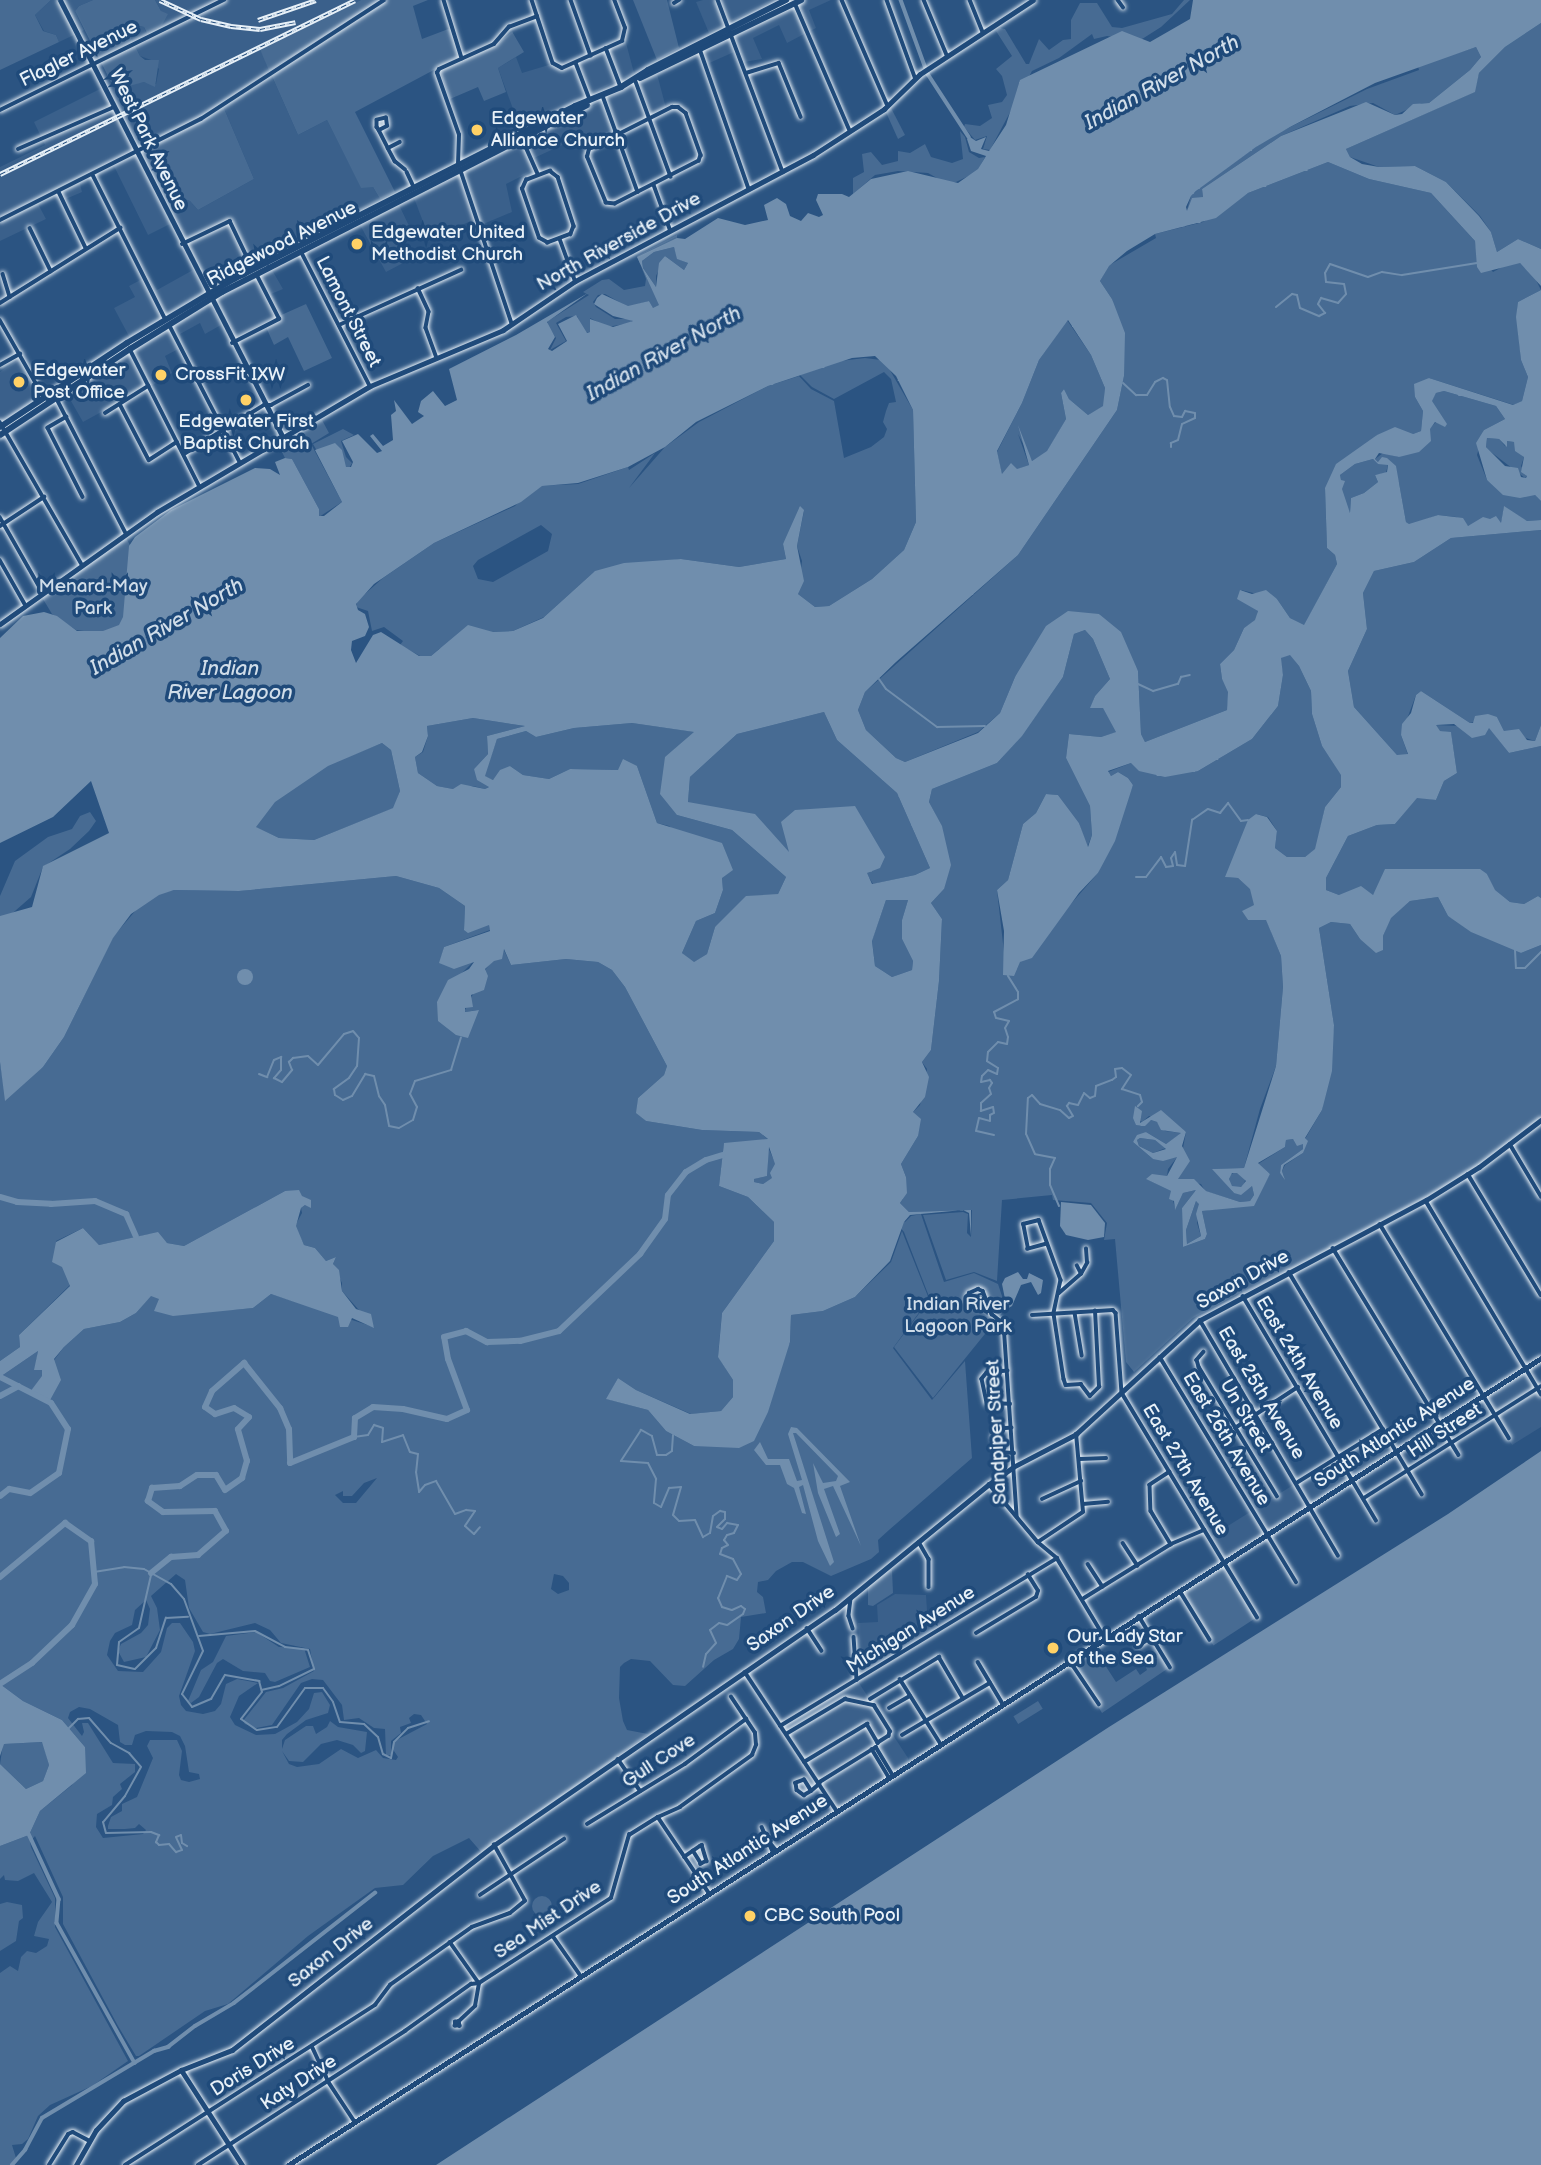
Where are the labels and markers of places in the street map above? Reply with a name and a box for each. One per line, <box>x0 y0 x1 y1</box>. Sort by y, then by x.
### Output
place label: Edgewater Alliance Church <box>491 108 625 152</box>
marker: Edgewater Alliance Church <box>469 122 485 138</box>
place label: Edgewater United Methodist Church <box>371 222 525 266</box>
marker: Edgewater United Methodist Church <box>349 236 365 252</box>
place label: Edgewater Post Office <box>33 360 125 404</box>
place label: CrossFit IXW <box>175 364 285 386</box>
marker: CrossFit IXW <box>153 367 169 383</box>
marker: Edgewater Post Office <box>11 374 27 390</box>
marker: Edgewater First Baptist Church <box>238 392 254 408</box>
place label: Edgewater First Baptist Church <box>178 411 314 455</box>
place label: Our Lady Star of the Sea <box>1067 1626 1184 1670</box>
marker: Our Lady Star of the Sea <box>1045 1640 1061 1656</box>
place label: CBC South Pool <box>764 1905 900 1927</box>
marker: CBC South Pool <box>742 1908 758 1924</box>

